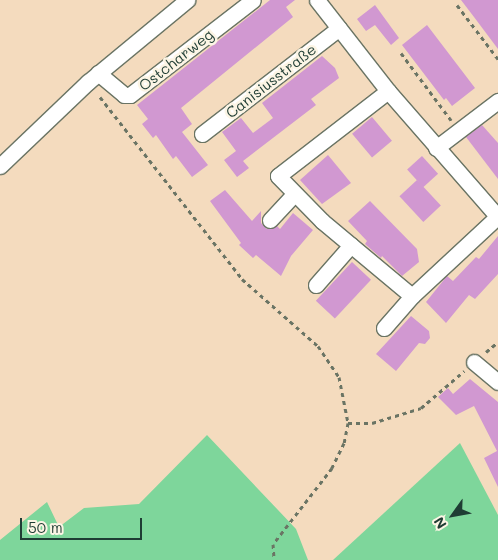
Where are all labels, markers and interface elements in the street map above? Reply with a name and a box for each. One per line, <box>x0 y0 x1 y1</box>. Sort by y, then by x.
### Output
street label: Ostcharweg <box>135 25 217 95</box>
street label: Canisiusstraße <box>222 40 320 122</box>
north arrow <box>428 490 478 540</box>
scale bar <box>22 508 145 540</box>
text: N <box>429 514 451 533</box>
text: 50 m <box>28 517 63 537</box>

